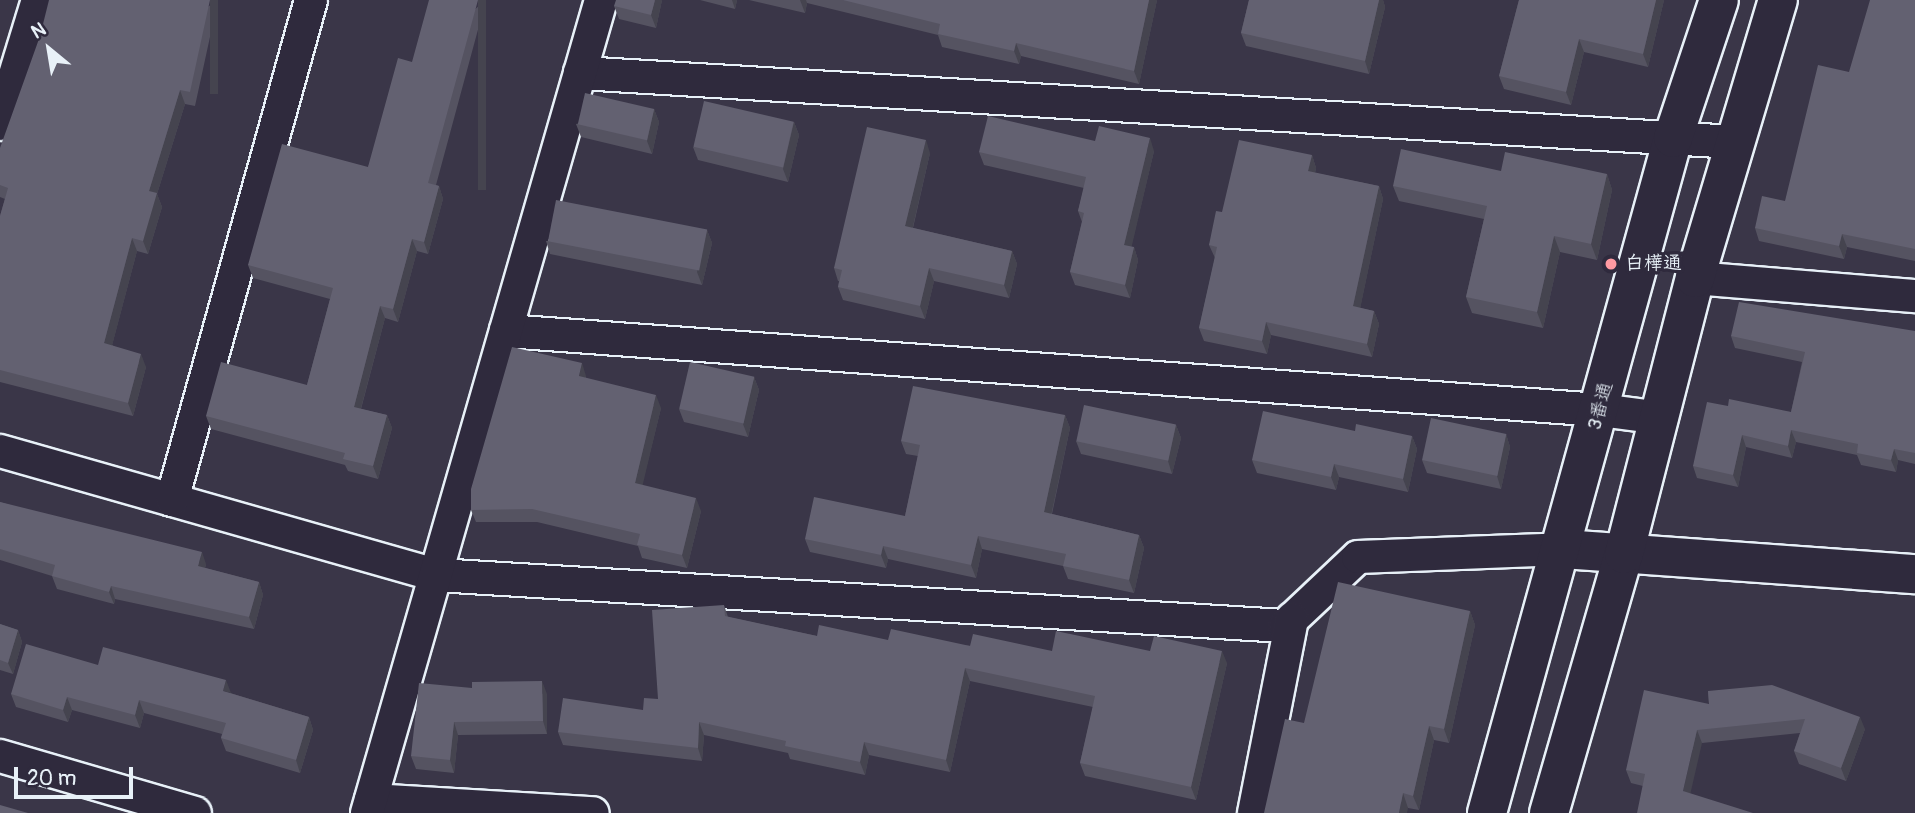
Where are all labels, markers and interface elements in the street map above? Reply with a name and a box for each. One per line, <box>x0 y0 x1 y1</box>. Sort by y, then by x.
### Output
north arrow <box>14 14 84 84</box>
text: N <box>27 17 50 44</box>
place label: 白樺通 <box>1625 253 1682 275</box>
marker: 白樺通 <box>1603 256 1619 272</box>
street label: 3番通 <box>1584 380 1618 432</box>
scale bar <box>18 754 136 798</box>
text: 20 m <box>27 765 76 792</box>

